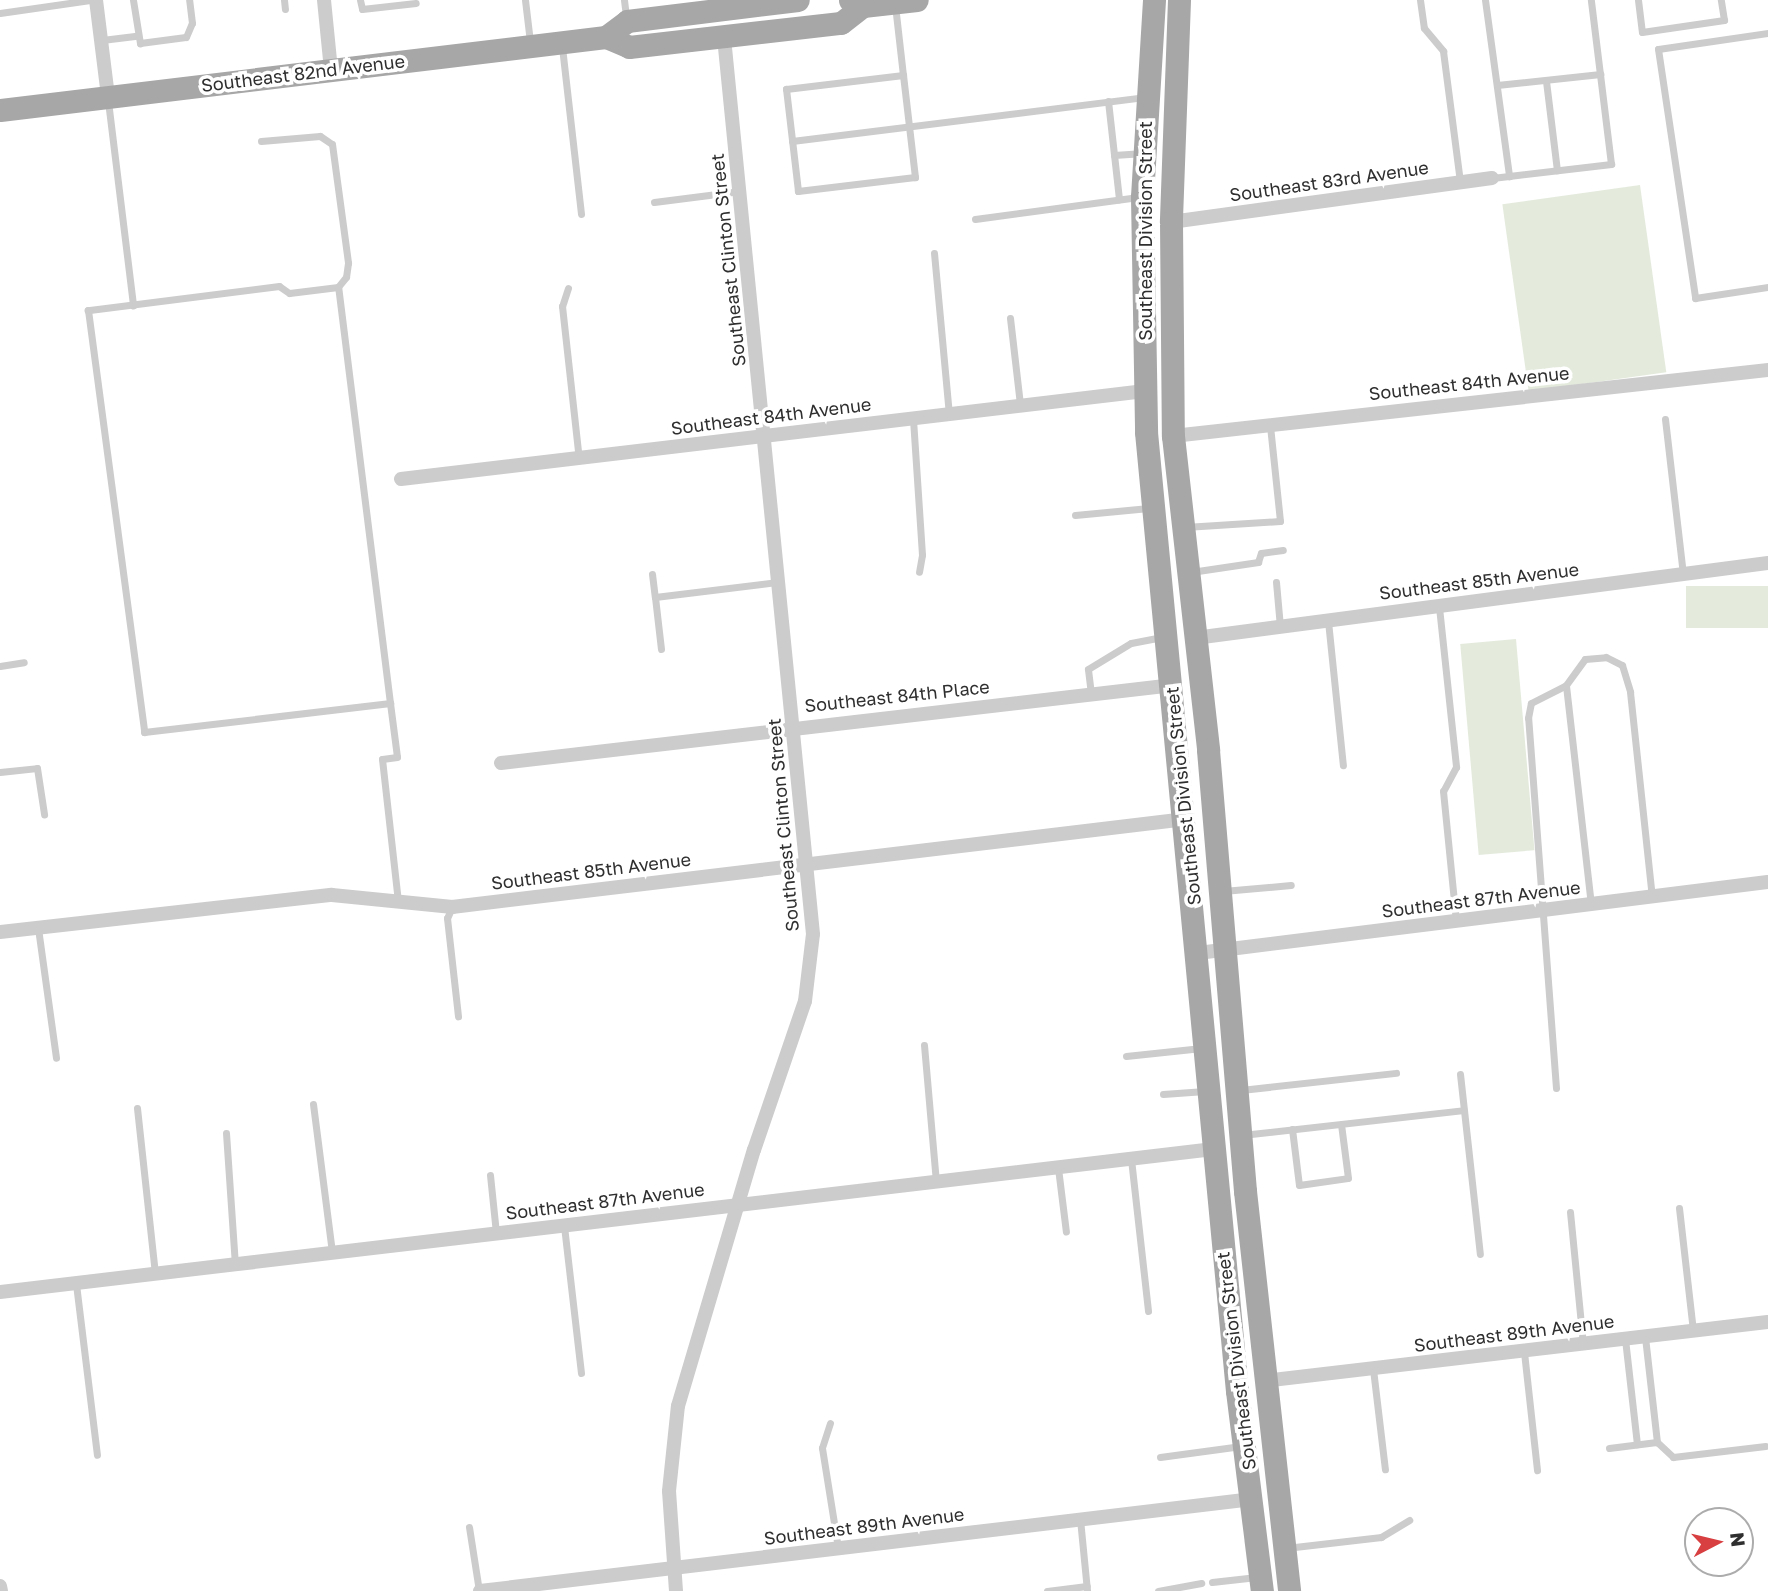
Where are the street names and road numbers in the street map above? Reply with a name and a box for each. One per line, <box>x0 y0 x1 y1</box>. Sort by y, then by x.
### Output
street label: Southeast 82nd Avenue <box>200 50 406 96</box>
street label: Southeast Division Street <box>1134 121 1156 341</box>
street label: Southeast Clinton Street <box>706 153 750 367</box>
street label: Southeast 83rd Avenue <box>1228 156 1430 206</box>
street label: Southeast 84th Avenue <box>1368 362 1570 404</box>
street label: Southeast 84th Avenue <box>670 393 872 439</box>
street label: Southeast 85th Avenue <box>1378 558 1580 604</box>
street label: Southeast 84th Place <box>803 676 991 716</box>
street label: Southeast Division Street <box>1161 686 1205 906</box>
street label: Southeast Clinton Street <box>763 718 803 932</box>
street label: Southeast 85th Avenue <box>490 848 692 894</box>
street label: Southeast 87th Avenue <box>1380 876 1582 922</box>
street label: Southeast 87th Avenue <box>504 1178 706 1224</box>
street label: Southeast Division Street <box>1212 1251 1260 1471</box>
street label: Southeast 89th Avenue <box>1413 1310 1615 1356</box>
street label: Southeast 89th Avenue <box>763 1503 965 1549</box>

